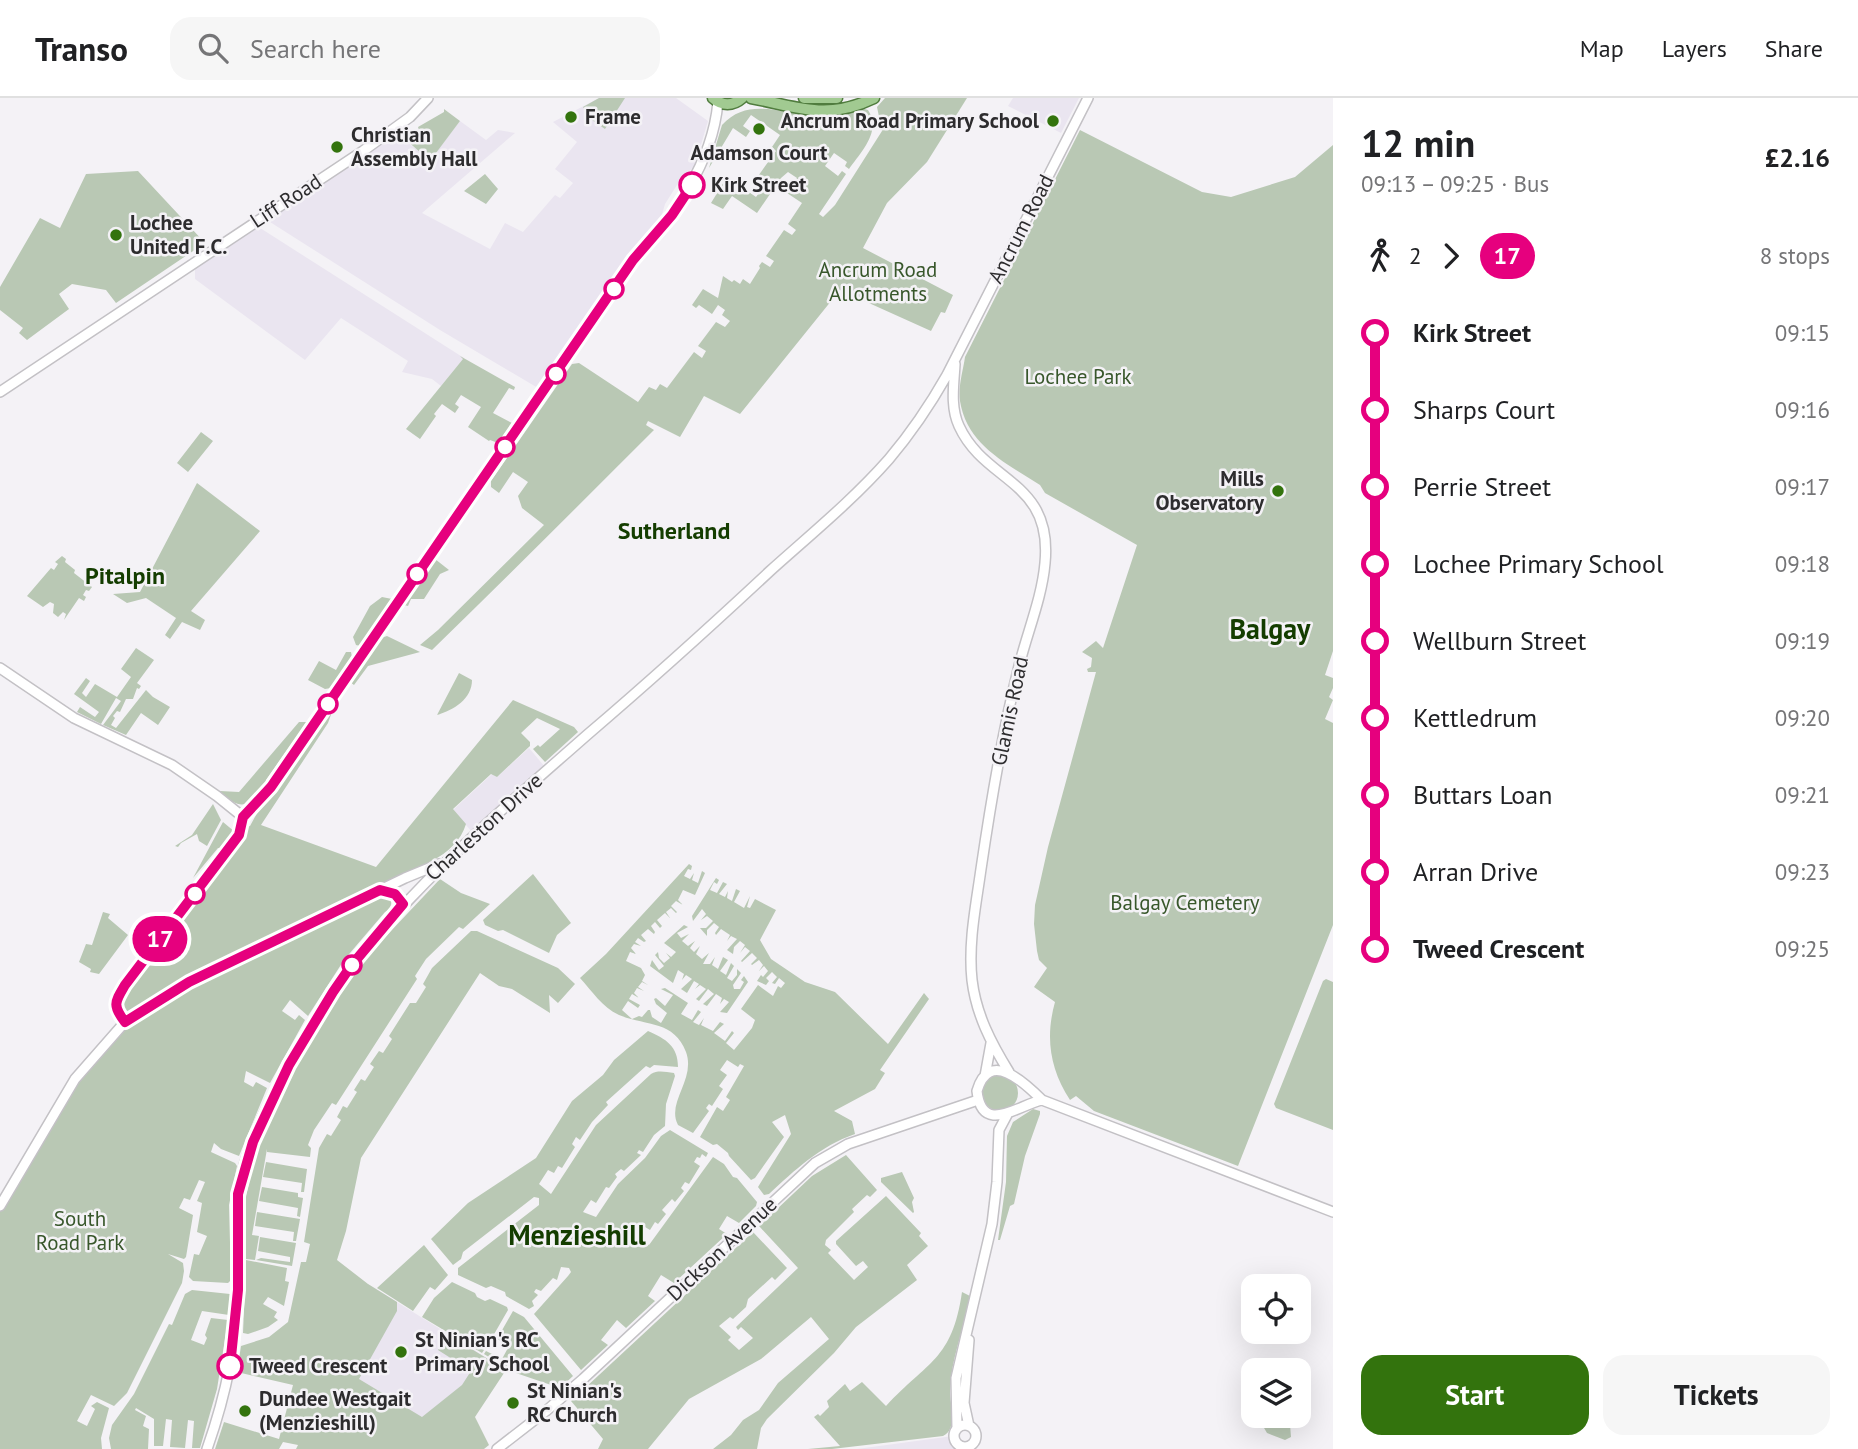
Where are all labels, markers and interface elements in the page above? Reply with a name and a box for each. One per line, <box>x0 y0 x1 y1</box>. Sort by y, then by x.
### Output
search box <box>170 17 660 80</box>
text: Transo <box>35 27 128 70</box>
icon: search <box>194 29 232 67</box>
text: Search here <box>250 32 381 65</box>
text: Map <box>1580 33 1624 64</box>
text: Layers <box>1662 33 1727 64</box>
text: Share <box>1765 33 1823 64</box>
place label: Frame <box>585 103 641 130</box>
place label: Ancrum Road Primary School <box>781 107 1040 134</box>
marker: Frame <box>563 109 579 125</box>
marker: Ancrum Road Primary School <box>1045 113 1061 129</box>
text: 12 min <box>1361 118 1475 167</box>
place label: Christian Assembly Hall <box>351 121 478 172</box>
marker: Adamson Court <box>751 121 767 137</box>
marker: Christian Assembly Hall <box>329 139 345 155</box>
place label: Adamson Court <box>691 139 828 166</box>
text: £2.16 <box>1765 141 1830 174</box>
street label: Liff Road <box>245 167 327 234</box>
text: 09:13 – 09:25 · Bus <box>1361 169 1549 198</box>
street label: Ancrum Road <box>982 170 1060 288</box>
place label: Kirk Street <box>711 171 807 198</box>
marker: Kirk Street <box>679 172 705 198</box>
place label: Lochee United F.C. <box>130 209 228 260</box>
marker: Lochee United F.C. <box>108 227 124 243</box>
icon: walk <box>1361 237 1399 275</box>
icon: forward <box>1432 237 1470 275</box>
text: 17 <box>1494 240 1521 271</box>
text: 2 <box>1409 241 1422 270</box>
text: 8 stops <box>1760 241 1830 270</box>
park label: Ancrum Road Allotments <box>819 256 937 307</box>
unlabelled marker <box>604 279 624 299</box>
text: Kirk Street <box>1413 316 1531 349</box>
text: 09:15 <box>1775 318 1830 347</box>
park label: Lochee Park <box>1024 363 1132 390</box>
unlabelled marker <box>546 364 566 384</box>
text: Sharps Court <box>1413 393 1555 426</box>
text: 09:16 <box>1775 395 1830 424</box>
unlabelled marker <box>495 437 515 457</box>
place label: Mills Observatory <box>1155 465 1265 516</box>
text: Perrie Street <box>1413 470 1551 503</box>
text: 09:17 <box>1775 472 1830 501</box>
marker: Mills Observatory <box>1270 483 1286 499</box>
district label: Sutherland <box>618 515 730 546</box>
text: Lochee Primary School <box>1413 547 1663 580</box>
text: 09:18 <box>1775 549 1830 578</box>
district label: Pitalpin <box>85 560 165 591</box>
unlabelled marker <box>407 564 427 584</box>
district label: Balgay <box>1230 610 1311 647</box>
text: Wellburn Street <box>1413 624 1586 657</box>
text: 09:19 <box>1775 626 1830 655</box>
street label: Glamis Road <box>985 654 1034 768</box>
unlabelled marker <box>318 694 338 714</box>
text: Kettledrum <box>1413 701 1537 734</box>
text: 09:20 <box>1775 703 1830 732</box>
street label: Charleston Drive <box>419 767 548 887</box>
text: Buttars Loan <box>1413 778 1552 811</box>
text: 09:21 <box>1775 780 1830 809</box>
text: Arran Drive <box>1413 855 1538 888</box>
text: 09:23 <box>1775 857 1830 886</box>
unlabelled marker <box>185 884 205 904</box>
park label: Balgay Cemetery <box>1110 889 1260 916</box>
line badge: 17 <box>128 916 192 962</box>
text: 17 <box>146 923 174 954</box>
text: Tweed Crescent <box>1413 932 1584 965</box>
text: 09:25 <box>1775 934 1830 963</box>
unlabelled marker <box>342 955 362 975</box>
street label: Dickson Avenue <box>661 1191 782 1307</box>
park label: South Road Park <box>36 1205 124 1256</box>
district label: Menzieshill <box>508 1216 647 1253</box>
map controls <box>1241 1274 1311 1428</box>
button: locate <box>1241 1274 1311 1344</box>
place label: St Ninian's RC Primary School <box>415 1326 550 1377</box>
marker: St Ninian's RC Primary School <box>393 1344 409 1360</box>
place label: Tweed Crescent <box>249 1352 388 1379</box>
marker: Tweed Crescent <box>217 1353 243 1379</box>
button: Start <box>1361 1355 1589 1435</box>
button: Tickets <box>1603 1355 1830 1435</box>
button: layers <box>1241 1358 1311 1428</box>
place label: St Ninian's RC Church <box>527 1377 622 1428</box>
place label: Dundee Westgait (Menzieshill) <box>259 1385 412 1436</box>
marker: St Ninian's RC Church <box>505 1395 521 1411</box>
marker: Dundee Westgait (Menzieshill) <box>237 1403 253 1419</box>

